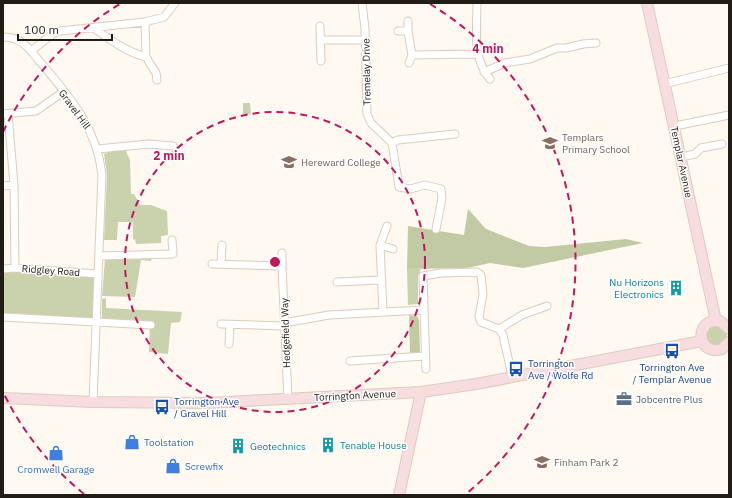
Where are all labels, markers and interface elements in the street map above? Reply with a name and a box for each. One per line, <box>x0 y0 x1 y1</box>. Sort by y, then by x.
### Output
scale bar <box>18 16 112 42</box>
text: 100 m <box>24 22 59 37</box>
street label: Tremelay Drive <box>359 38 374 106</box>
text: 4 min <box>472 41 504 56</box>
street label: Gravel Hill <box>56 87 94 132</box>
street label: Templar Avenue <box>668 125 696 199</box>
place label: Templars Primary School <box>562 131 630 156</box>
school or university icon: Templars Primary School <box>541 134 559 152</box>
text: 2 min <box>153 148 185 163</box>
school or university icon: Hereward College <box>280 153 298 171</box>
place label: Hereward College <box>301 156 381 169</box>
centre of rings <box>268 255 282 269</box>
street label: Ridgley Road <box>21 262 81 279</box>
place label: Nu Horizons Electronics <box>609 276 664 301</box>
building icon: Nu Horizons Electronics <box>667 279 685 297</box>
street label: Hedgefield Way <box>278 298 293 368</box>
bus stop icon: Torrington Ave / Templar Avenue <box>663 342 681 360</box>
place label: Torrington Ave / Wolfe Rd <box>528 357 593 382</box>
bus stop icon: Torrington Ave / Wolfe Rd <box>507 360 525 378</box>
place label: Torrington Ave / Templar Avenue <box>633 361 712 386</box>
street label: Torrington Avenue <box>314 387 397 404</box>
office icon: Jobcentre Plus <box>615 390 633 408</box>
place label: Jobcentre Plus <box>636 393 703 406</box>
place label: Torrington Ave / Gravel Hill <box>174 395 240 420</box>
bus stop icon: Torrington Ave / Gravel Hill <box>153 398 171 416</box>
shop icon: Toolstation <box>123 433 141 451</box>
place label: Toolstation <box>144 436 194 449</box>
building icon: Tenable House <box>319 436 337 454</box>
building icon: Geotechnics <box>229 437 247 455</box>
place label: Tenable House <box>340 439 407 452</box>
place label: Geotechnics <box>250 440 306 453</box>
shop icon: Cromwell Garage <box>47 444 65 462</box>
school or university icon: Finham Park 2 <box>533 453 551 471</box>
place label: Finham Park 2 <box>554 456 618 469</box>
shop icon: Screwfix <box>164 457 182 475</box>
place label: Screwfix <box>185 460 223 473</box>
place label: Cromwell Garage <box>18 463 95 476</box>

